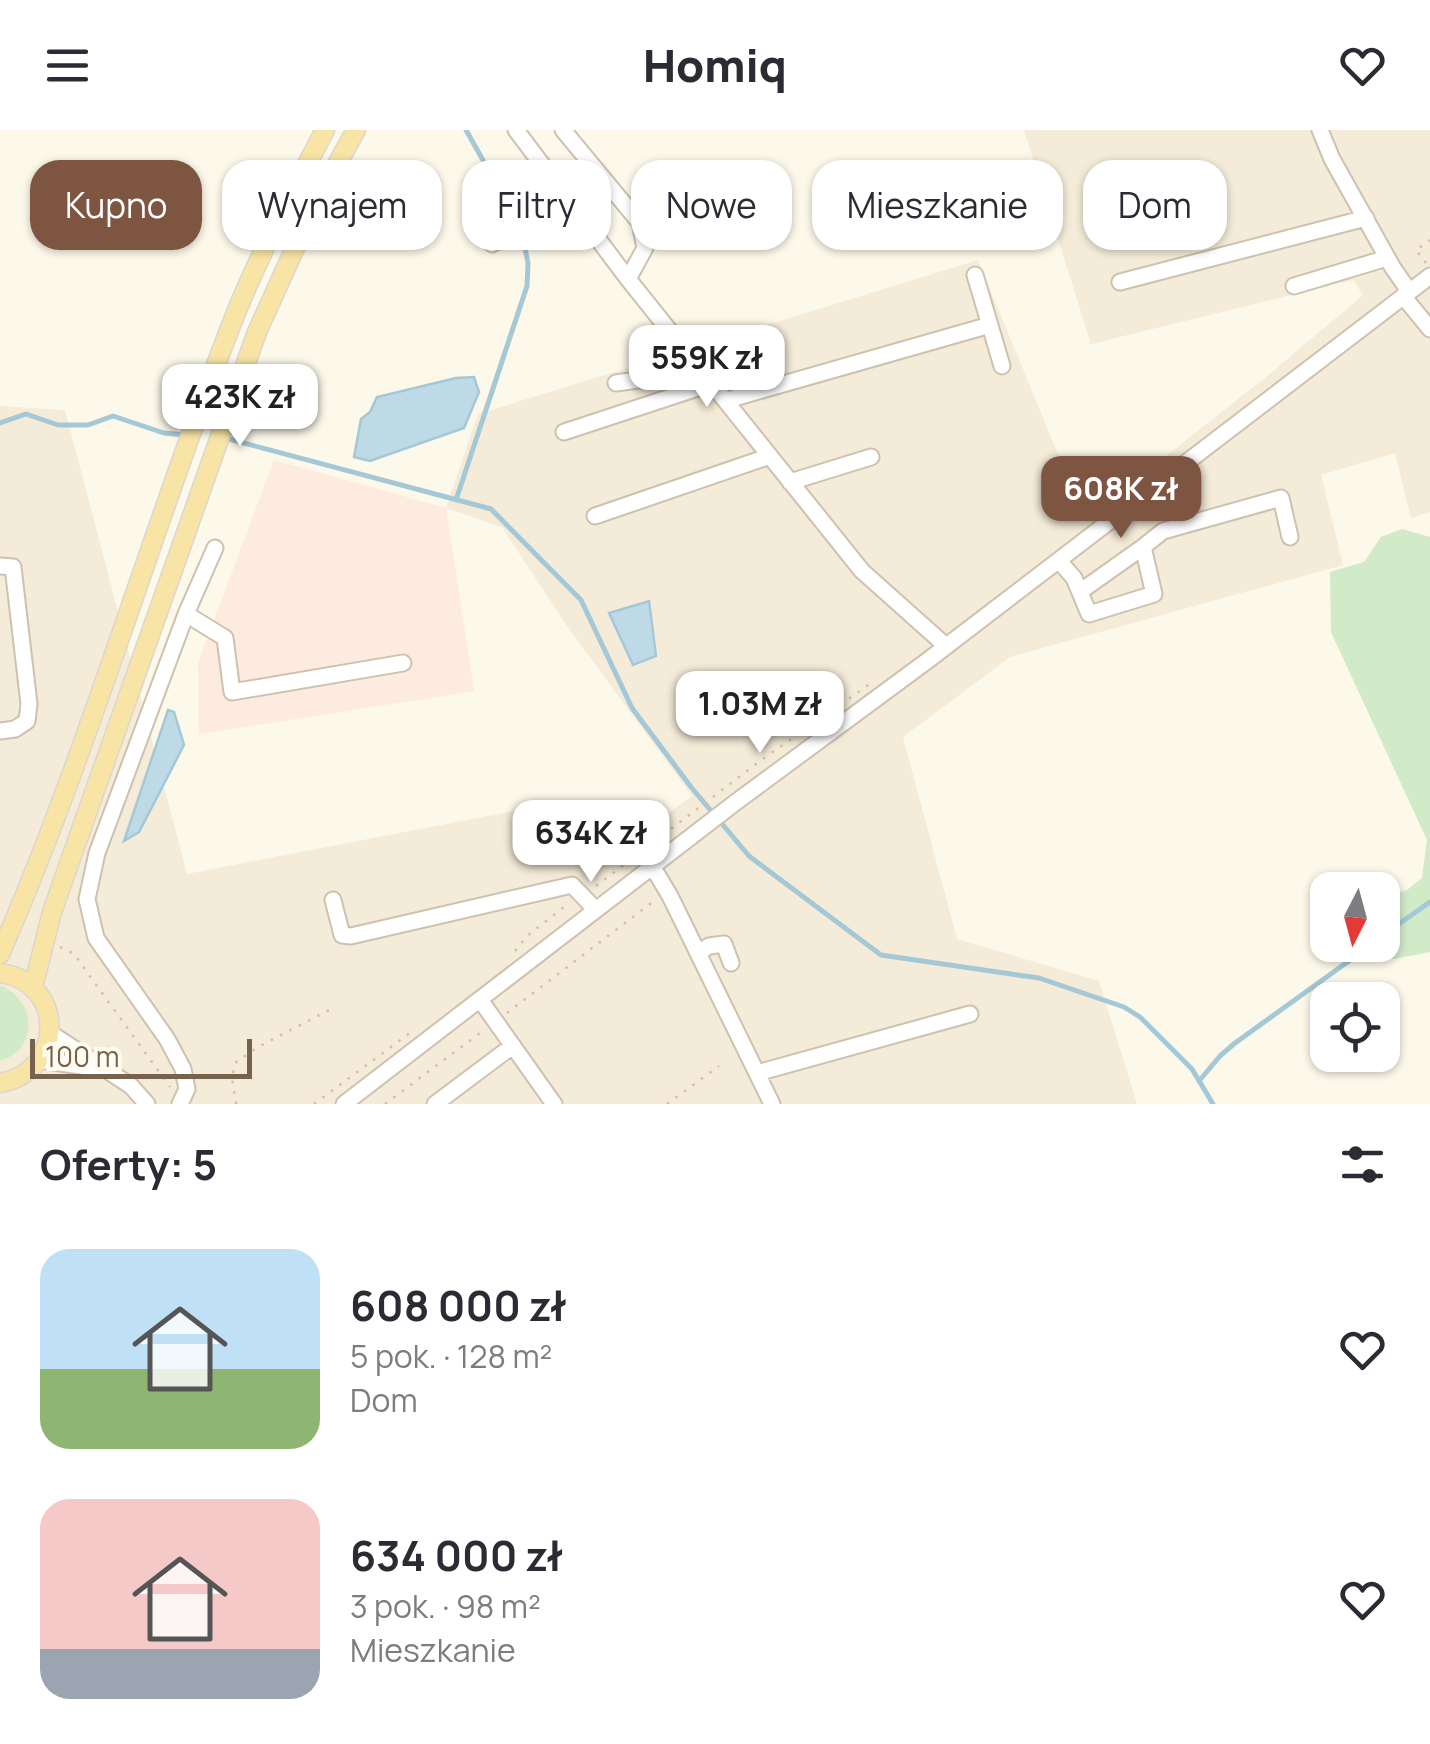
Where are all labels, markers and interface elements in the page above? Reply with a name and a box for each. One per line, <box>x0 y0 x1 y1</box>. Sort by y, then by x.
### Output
text: Homiq <box>643 34 787 96</box>
icon: menu <box>40 38 95 93</box>
icon: heart <box>1335 38 1390 93</box>
chip: Kupno <box>30 160 202 250</box>
chip: Wynajem <box>222 160 442 250</box>
chip: Filtry <box>462 160 611 250</box>
chip: Nowe <box>631 160 792 250</box>
chip: Mieszkanie <box>812 160 1063 250</box>
chip: Dom <box>1083 160 1227 250</box>
pin: 559K zł <box>615 325 799 410</box>
text: 559K zł <box>651 335 763 379</box>
pin: 423K zł <box>148 364 332 449</box>
text: 423K zł <box>184 374 296 418</box>
pin: 608K zł <box>1029 456 1213 541</box>
text: 608K zł <box>1063 466 1179 510</box>
pin: 1.03M zł <box>657 671 863 756</box>
text: 1.03M zł <box>698 681 822 725</box>
pin: 634K zł <box>499 800 683 885</box>
text: 634K zł <box>535 810 647 854</box>
north arrow <box>1310 872 1400 962</box>
map controls <box>1310 872 1400 1072</box>
button: locate <box>1310 982 1400 1072</box>
scale bar <box>30 1034 252 1078</box>
text: 100 m <box>45 1037 119 1075</box>
text: Oferty: 5 <box>40 1135 217 1193</box>
icon: filters <box>1335 1137 1390 1192</box>
text: 608 000 zł <box>350 1276 567 1334</box>
icon: home <box>120 1289 240 1409</box>
icon: heart <box>1335 1322 1390 1377</box>
text: 5 pok. · 128 m² <box>350 1334 552 1378</box>
text: Dom <box>350 1378 418 1422</box>
text: 634 000 zł <box>350 1526 563 1584</box>
icon: home <box>120 1539 240 1659</box>
icon: heart <box>1335 1572 1390 1627</box>
text: 3 pok. · 98 m² <box>350 1584 541 1628</box>
text: Mieszkanie <box>350 1628 516 1672</box>

